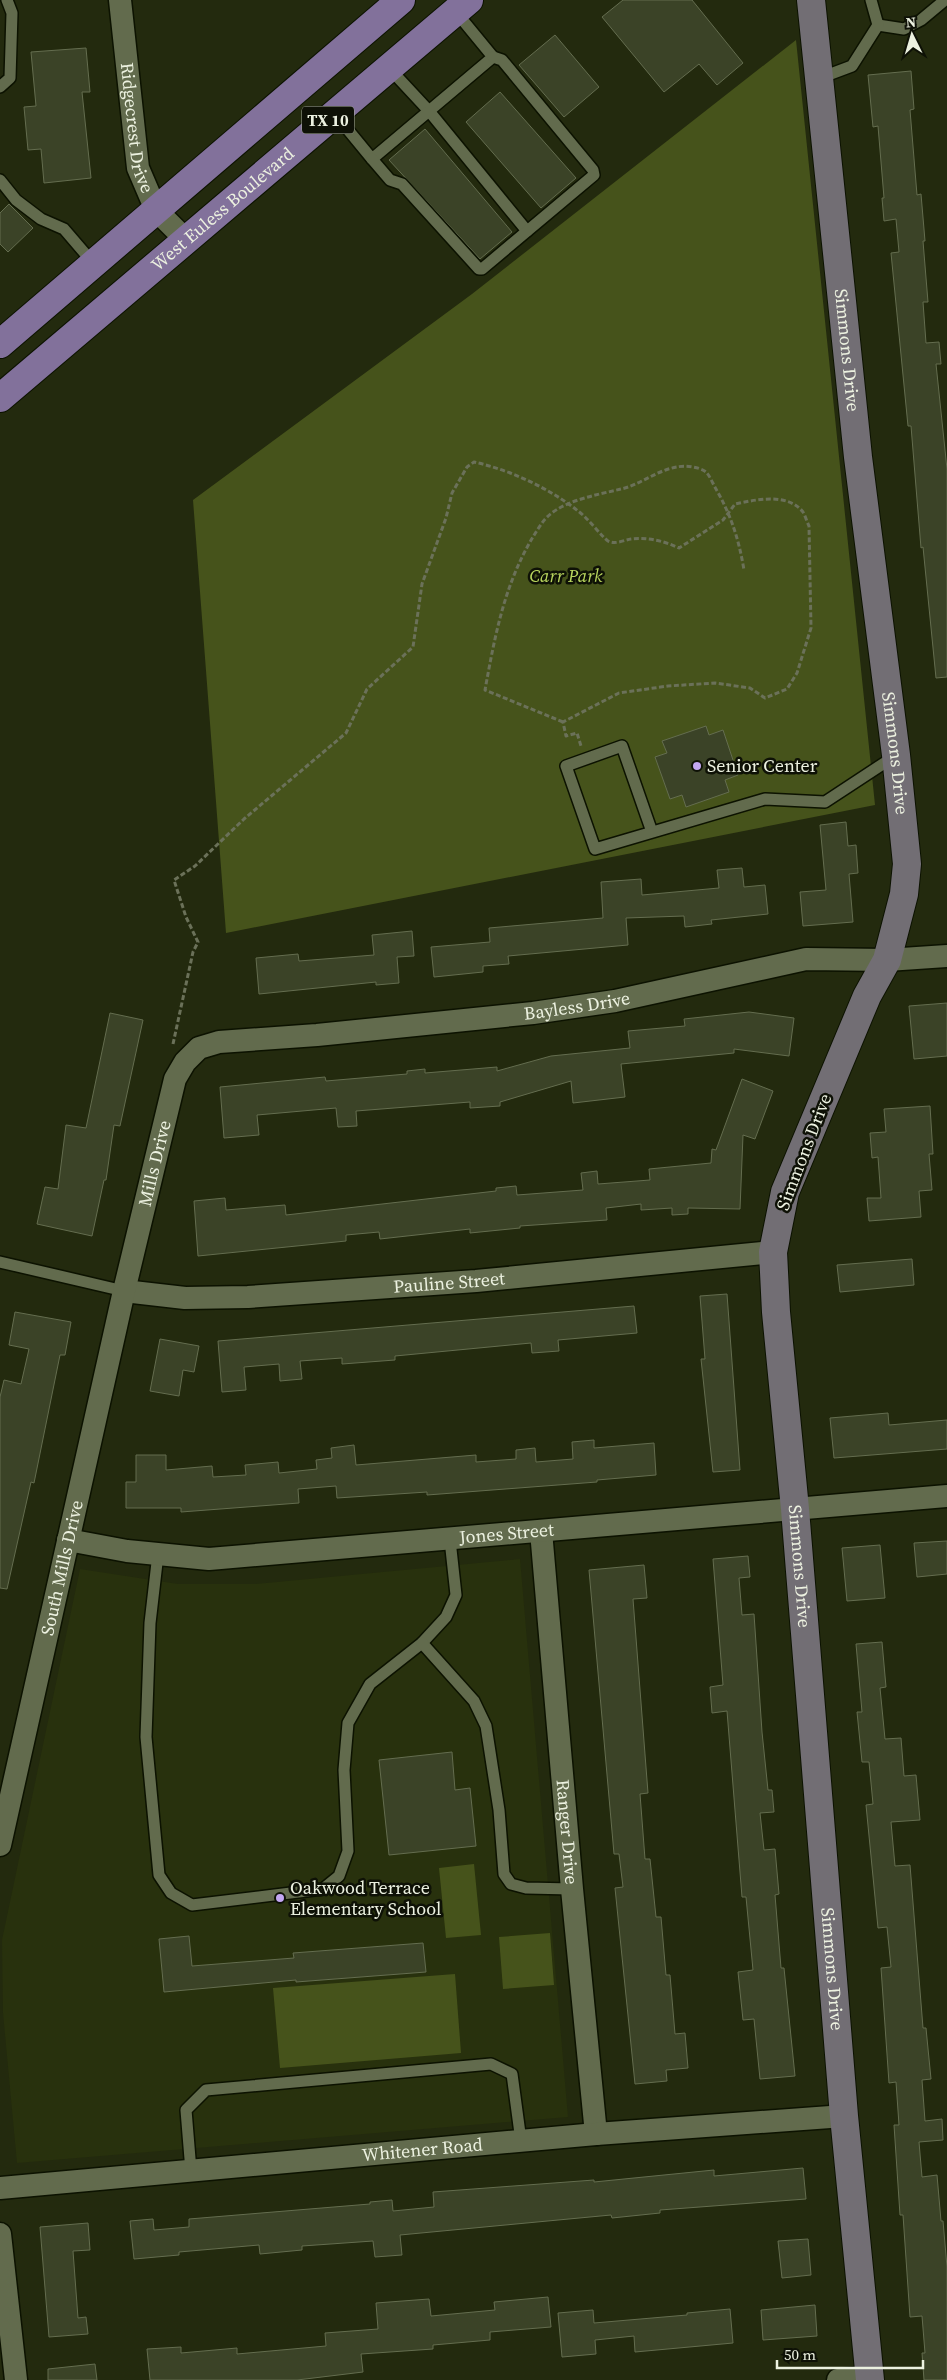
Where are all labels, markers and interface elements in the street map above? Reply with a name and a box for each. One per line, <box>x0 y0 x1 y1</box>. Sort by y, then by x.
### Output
north arrow <box>887 10 937 60</box>
text: N <box>905 12 917 32</box>
street label: Ridgecrest Drive <box>115 61 160 197</box>
road number: TX 10 <box>302 106 354 134</box>
street label: West Euless Boulevard <box>146 141 299 276</box>
street label: Simmons Drive <box>829 287 866 413</box>
park label: Carr Park <box>529 563 603 588</box>
street label: Simmons Drive <box>876 690 915 816</box>
place label: Senior Center <box>707 753 818 778</box>
marker: Senior Center <box>691 760 703 772</box>
street label: Bayless Drive <box>523 985 632 1026</box>
street label: Simmons Drive <box>770 1090 837 1214</box>
street label: Mills Drive <box>132 1118 177 1209</box>
street label: Pauline Street <box>392 1265 506 1299</box>
street label: South Mills Drive <box>34 1498 89 1638</box>
street label: Simmons Drive <box>783 1504 818 1629</box>
street label: Jones Street <box>457 1517 555 1550</box>
street label: Ranger Drive <box>551 1778 585 1885</box>
place label: Oakwood Terrace Elementary School <box>290 1875 441 1921</box>
marker: Oakwood Terrace Elementary School <box>274 1892 286 1904</box>
street label: Simmons Drive <box>815 1907 850 2031</box>
street label: Whitener Road <box>361 2131 484 2167</box>
scale bar <box>777 2338 923 2370</box>
text: 50 m <box>784 2344 816 2365</box>

